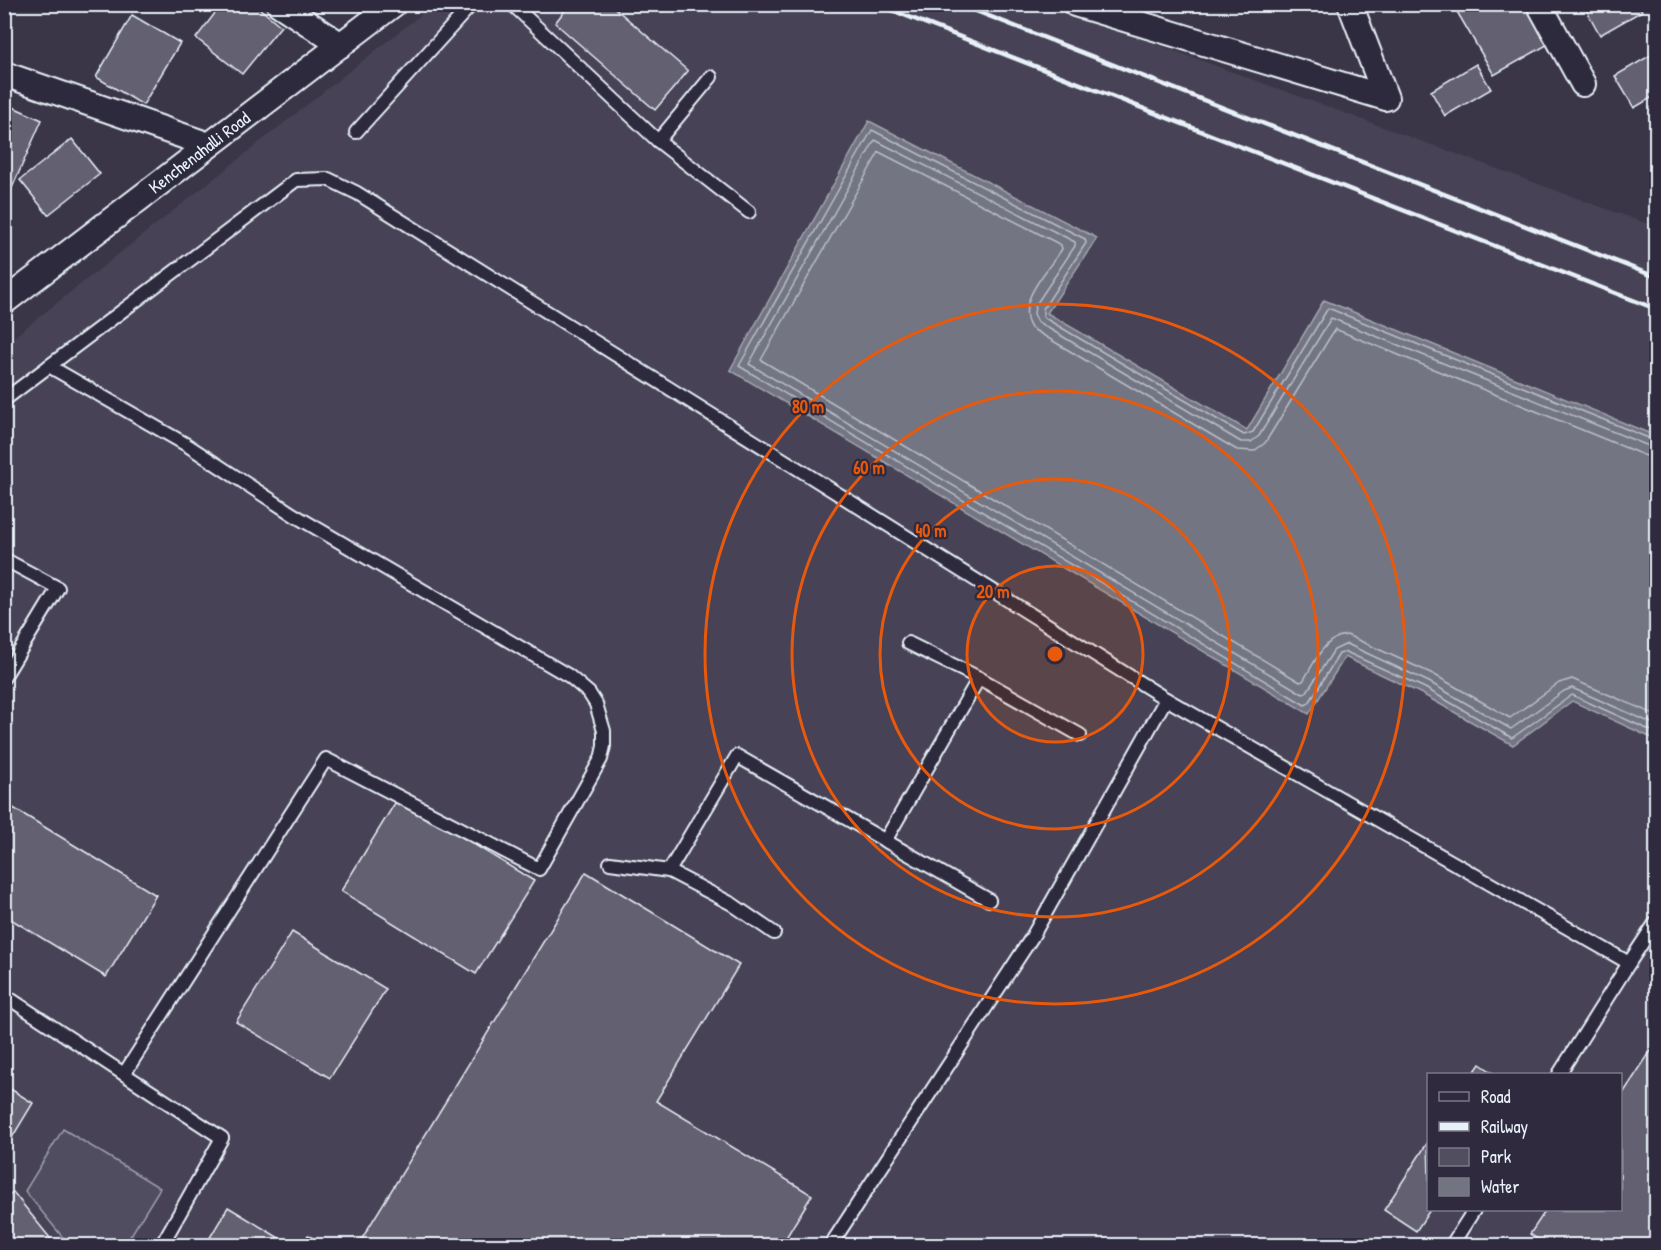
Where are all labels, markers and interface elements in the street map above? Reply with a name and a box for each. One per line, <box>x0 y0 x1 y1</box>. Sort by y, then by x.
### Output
street label: Kenchenahalli Road <box>143 105 255 199</box>
text: 80 m <box>792 394 824 419</box>
text: 60 m <box>853 455 885 480</box>
text: 40 m <box>915 518 947 543</box>
text: 20 m <box>977 579 1009 604</box>
centre of rings <box>1045 644 1065 664</box>
legend <box>1427 1073 1622 1211</box>
text: Road <box>1481 1084 1511 1109</box>
text: Railway <box>1481 1114 1528 1139</box>
text: Park <box>1481 1144 1512 1169</box>
text: Water <box>1481 1174 1519 1199</box>

